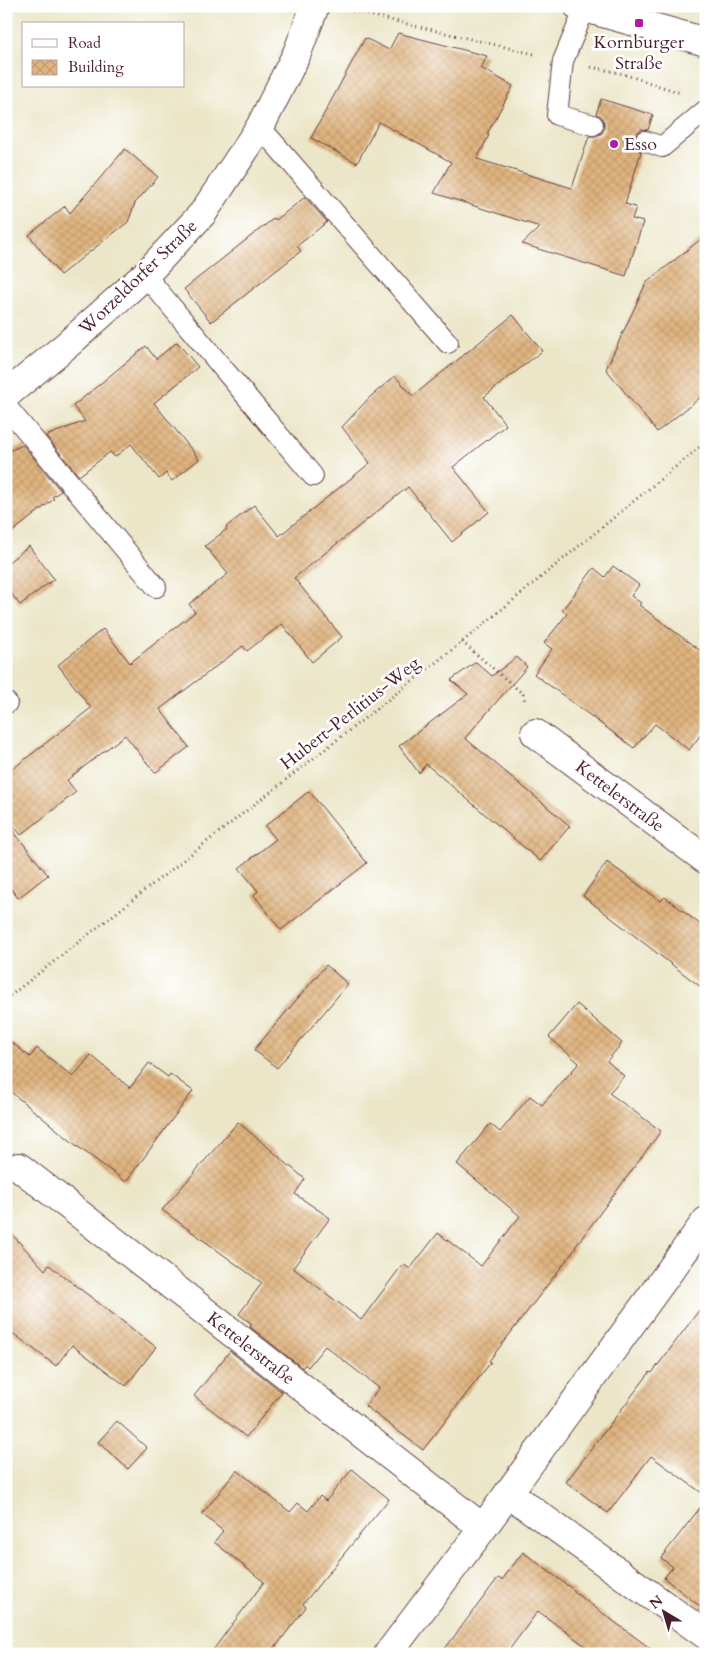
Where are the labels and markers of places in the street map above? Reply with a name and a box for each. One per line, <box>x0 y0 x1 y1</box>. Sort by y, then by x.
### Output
marker: Kornburger Straße <box>633 17 645 29</box>
place label: Kornburger Straße <box>594 30 685 76</box>
place label: Esso <box>624 132 657 157</box>
marker: Esso <box>608 138 620 150</box>

